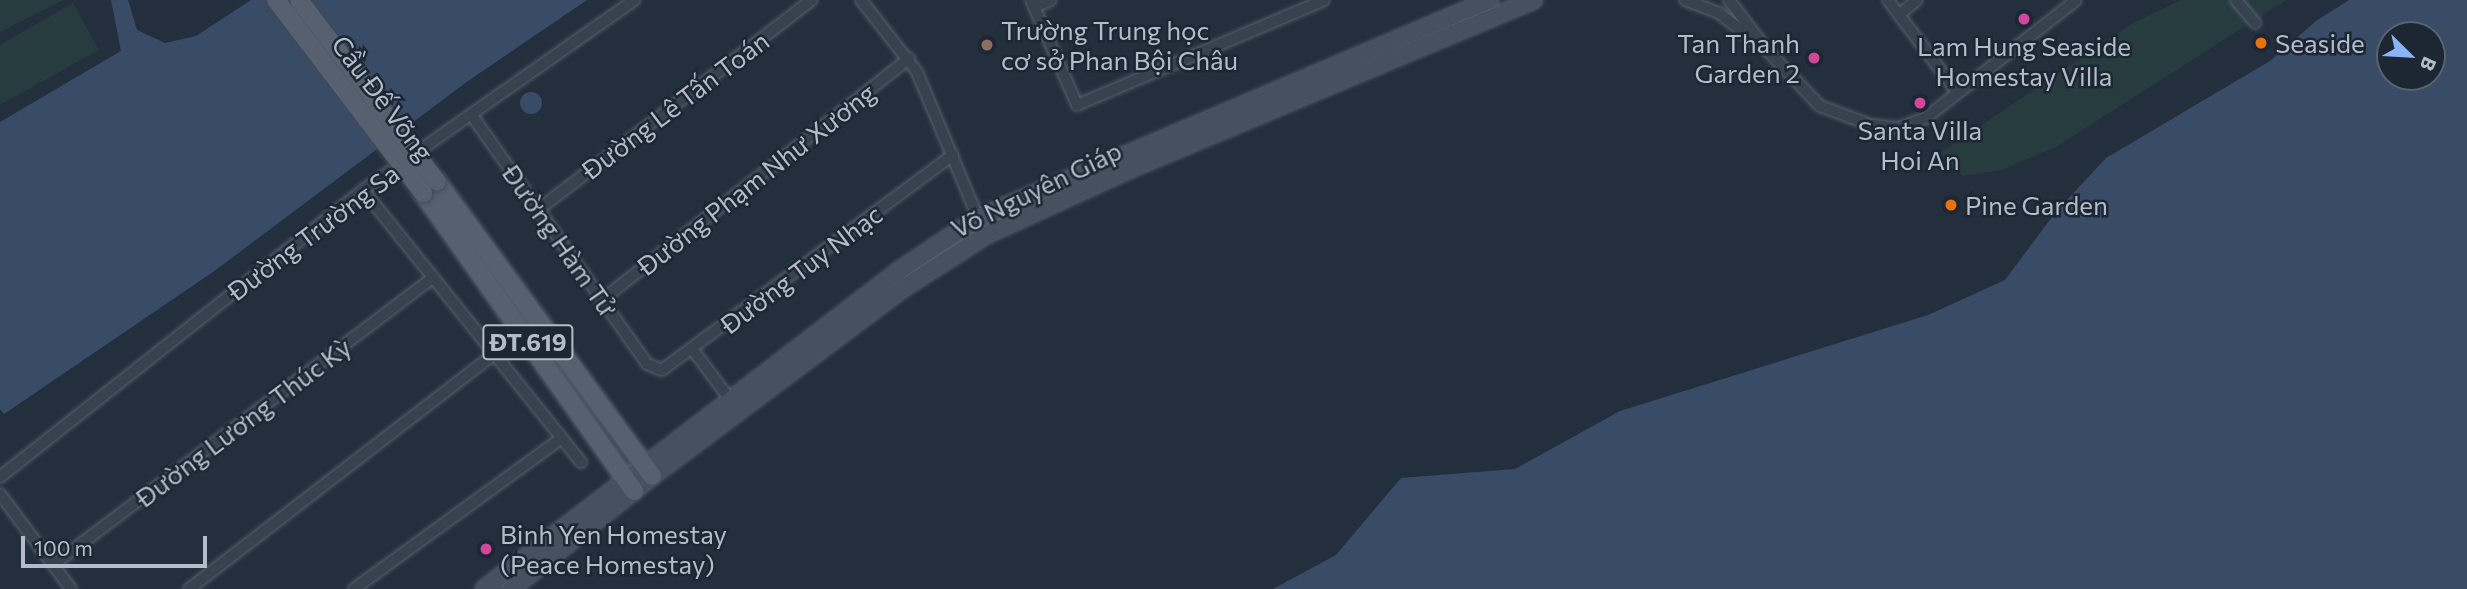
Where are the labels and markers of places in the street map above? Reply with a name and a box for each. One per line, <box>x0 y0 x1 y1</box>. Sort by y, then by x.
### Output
marker: Lam Hung Seaside Homestay Villa <box>2016 11 2032 27</box>
place label: Trường Trung học cơ sở Phan Bội Châu <box>1001 14 1238 76</box>
place label: Tan Thanh Garden 2 <box>1677 27 1800 88</box>
place label: Seaside <box>2275 27 2365 59</box>
place label: Lam Hung Seaside Homestay Villa <box>1917 30 2131 92</box>
marker: Seaside <box>2253 35 2269 51</box>
marker: Trường Trung học cơ sở Phan Bội Châu <box>979 37 995 53</box>
marker: Tan Thanh Garden 2 <box>1806 50 1822 66</box>
marker: Santa Villa Hoi An <box>1912 95 1928 111</box>
place label: Santa Villa Hoi An <box>1858 114 1982 176</box>
place label: Pine Garden <box>1965 189 2108 221</box>
marker: Pine Garden <box>1943 197 1959 213</box>
place label: Binh Yen Homestay (Peace Homestay) <box>500 518 727 580</box>
marker: Binh Yen Homestay (Peace Homestay) <box>478 541 494 557</box>

